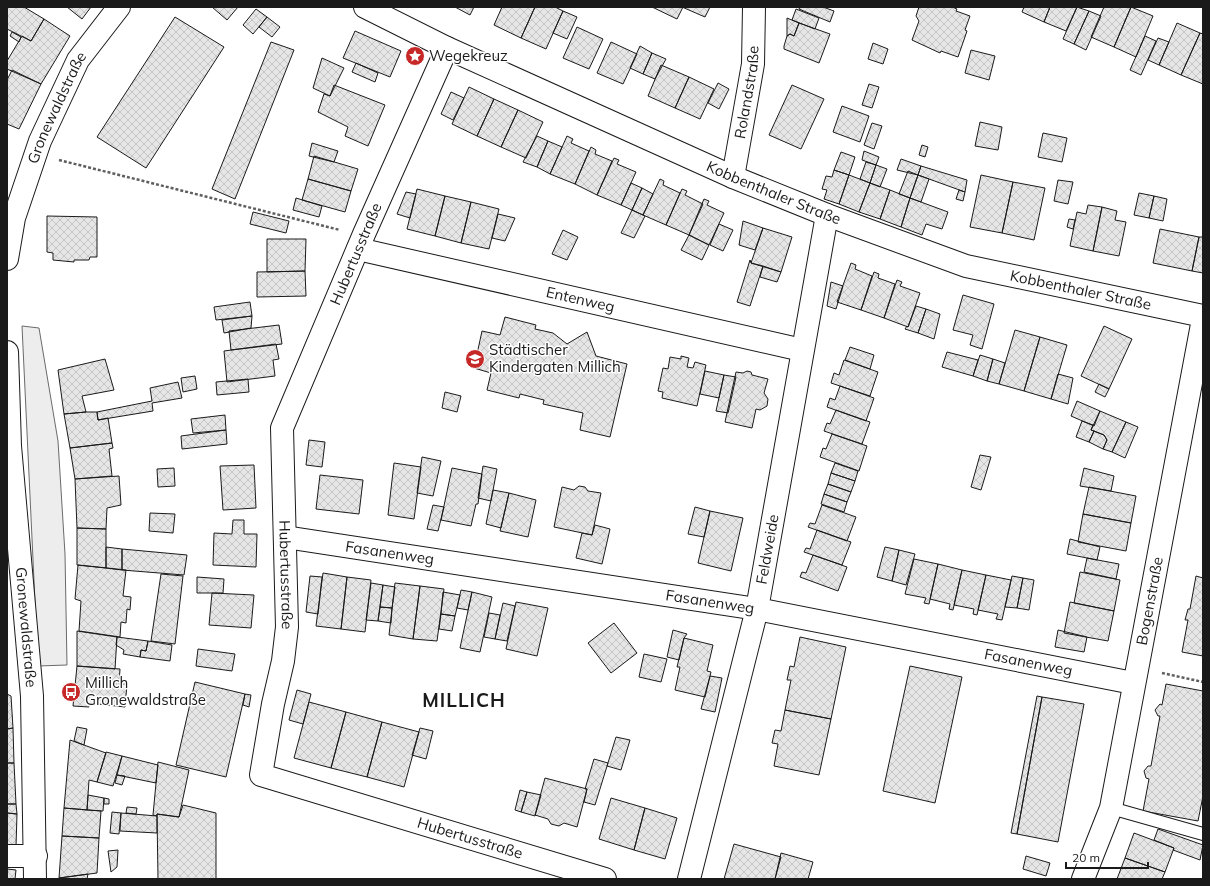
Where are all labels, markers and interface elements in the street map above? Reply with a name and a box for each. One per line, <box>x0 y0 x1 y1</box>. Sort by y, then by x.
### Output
place icon: Wegekreuz <box>404 45 426 67</box>
place label: Wegekreuz <box>429 46 508 65</box>
street label: Rolandstraße <box>730 46 762 140</box>
street label: Gronewaldstraße <box>23 47 90 166</box>
street label: Kobbenthaler Straße <box>703 156 844 228</box>
street label: Hubertusstraße <box>325 200 386 308</box>
street label: Kobbenthaler Straße <box>1008 266 1153 314</box>
street label: Entenweg <box>544 282 617 316</box>
place label: Städtischer Kindergaten Millich <box>489 340 621 376</box>
school or university icon: Städtischer Kindergaten Millich <box>464 348 486 370</box>
street label: Feldweide <box>752 513 783 586</box>
street label: Hubertusstraße <box>275 520 297 630</box>
street label: Fasanenweg <box>344 536 436 569</box>
street label: Bogenstraße <box>1132 555 1167 647</box>
street label: Gronewaldstraße <box>12 566 41 688</box>
street label: Fasanenweg <box>665 585 756 617</box>
street label: Fasanenweg <box>983 644 1074 680</box>
place label: Millich Gronewaldstraße <box>85 673 206 709</box>
bus stop icon: Millich Gronewaldstraße <box>60 681 82 703</box>
district label: MILLICH <box>422 688 506 712</box>
street label: Hubertusstraße <box>415 813 525 863</box>
scale bar <box>1066 844 1148 870</box>
text: 20 m <box>1072 850 1100 865</box>

